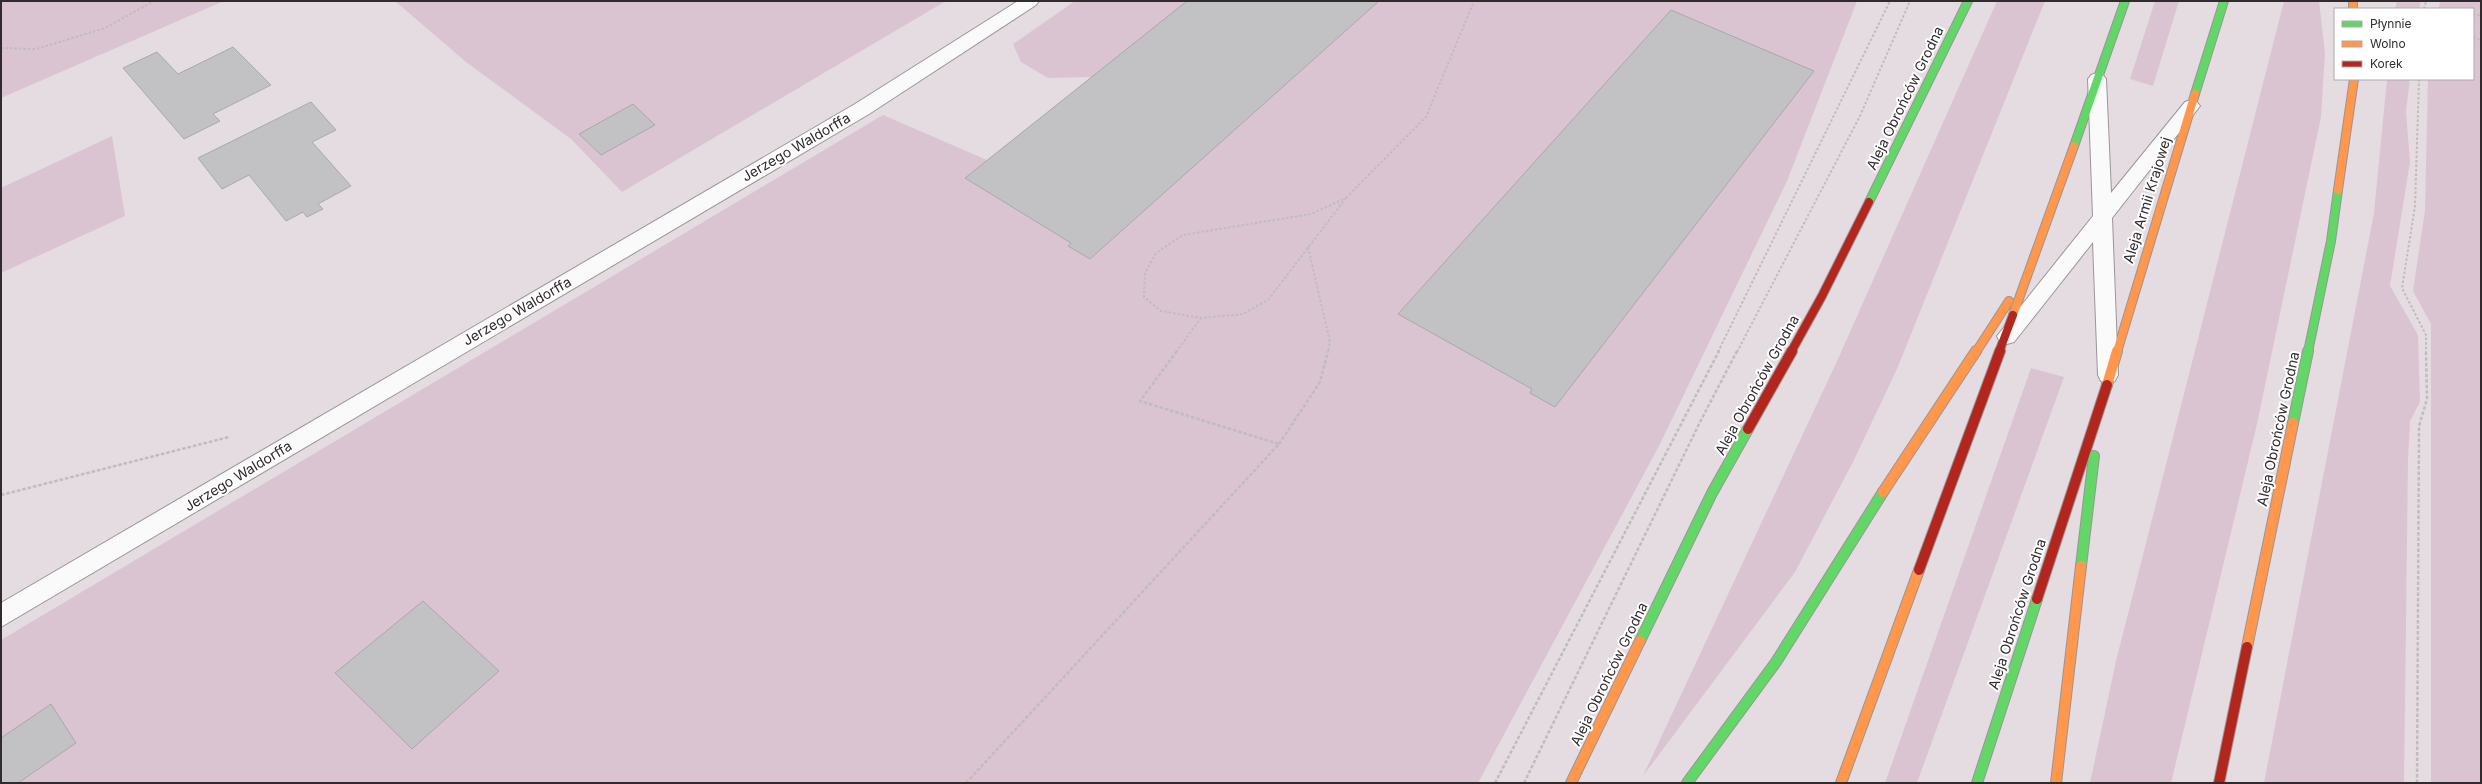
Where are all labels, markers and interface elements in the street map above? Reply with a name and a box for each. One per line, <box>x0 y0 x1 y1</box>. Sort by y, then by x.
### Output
legend <box>2334 8 2474 80</box>
text: Płynnie <box>2370 16 2411 31</box>
street label: Aleja Obrońców Grodna <box>1862 23 1947 172</box>
text: Wolno <box>2370 36 2406 51</box>
text: Korek <box>2370 56 2403 71</box>
street label: Jerzego Waldorffa <box>739 109 853 184</box>
street label: Aleja Armii Krajowej <box>2119 135 2174 265</box>
street label: Jerzego Waldorffa <box>460 273 574 348</box>
street label: Aleja Obrońców Grodna <box>1711 312 1802 458</box>
street label: Aleja Obrońców Grodna <box>2253 350 2302 508</box>
street label: Jerzego Waldorffa <box>181 437 295 514</box>
street label: Aleja Obrońców Grodna <box>1984 536 2049 691</box>
street label: Aleja Obrońców Grodna <box>1566 599 1651 748</box>

